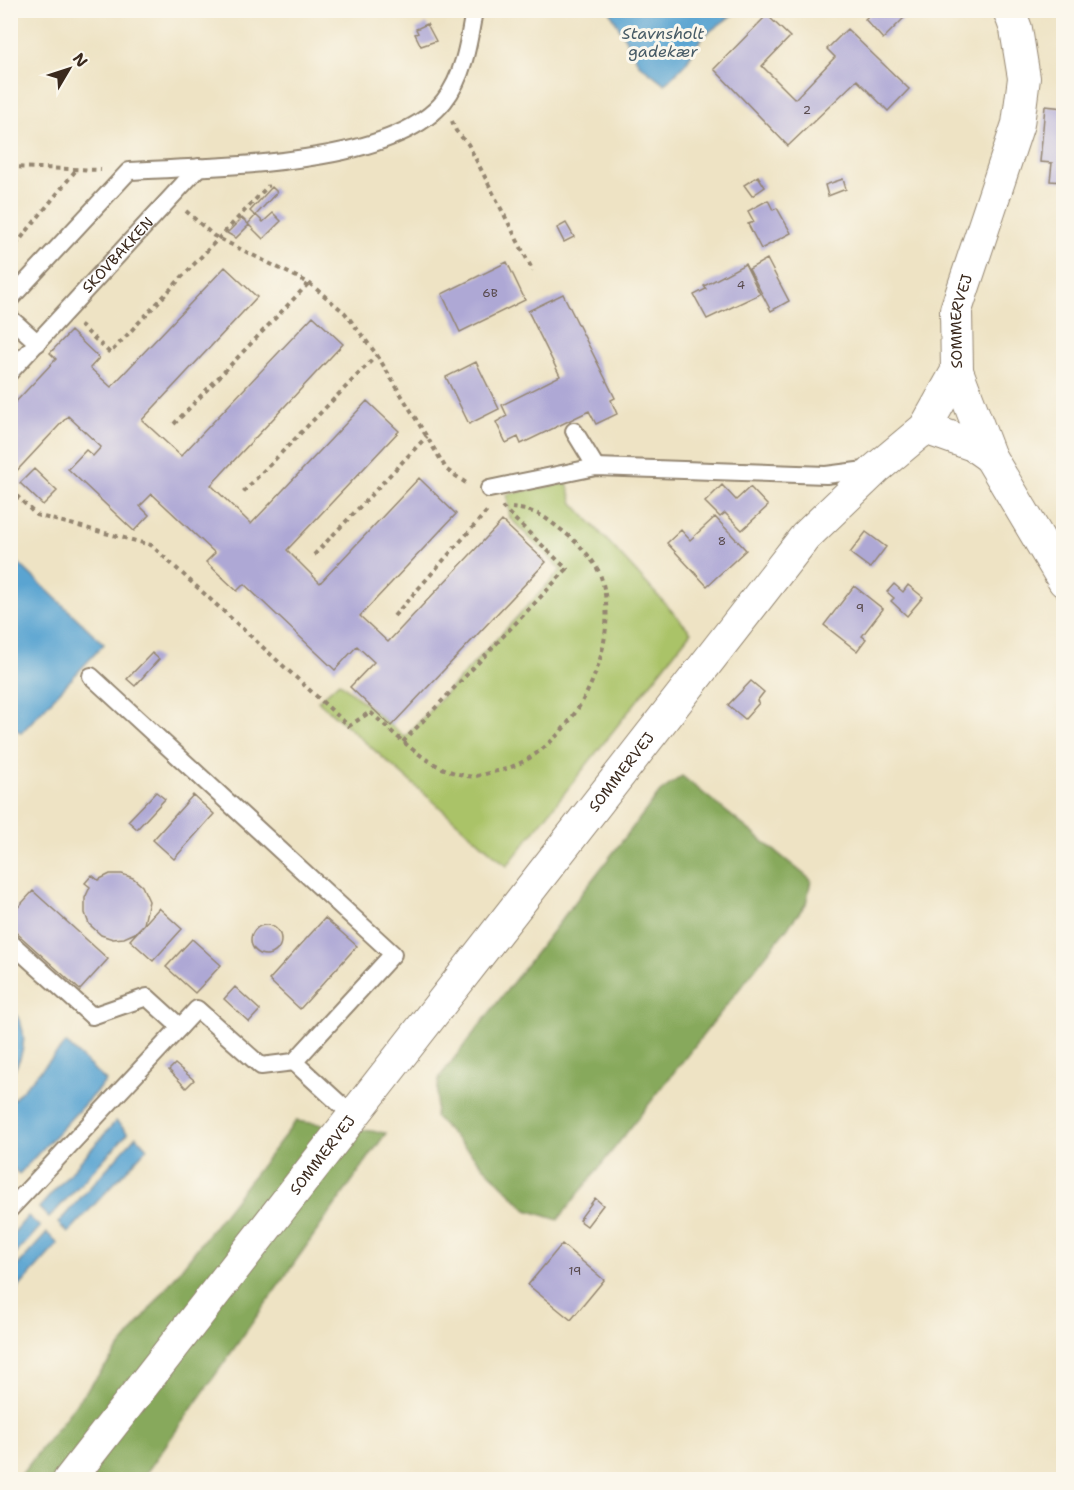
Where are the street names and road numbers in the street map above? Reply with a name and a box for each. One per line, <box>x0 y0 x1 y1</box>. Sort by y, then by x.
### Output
street label: SKOVBAKKEN <box>78 213 158 297</box>
street label: SOMMERVEJ <box>946 272 977 369</box>
street label: SOMMERVEJ <box>584 728 659 816</box>
street label: SOMMERVEJ <box>285 1111 360 1199</box>

